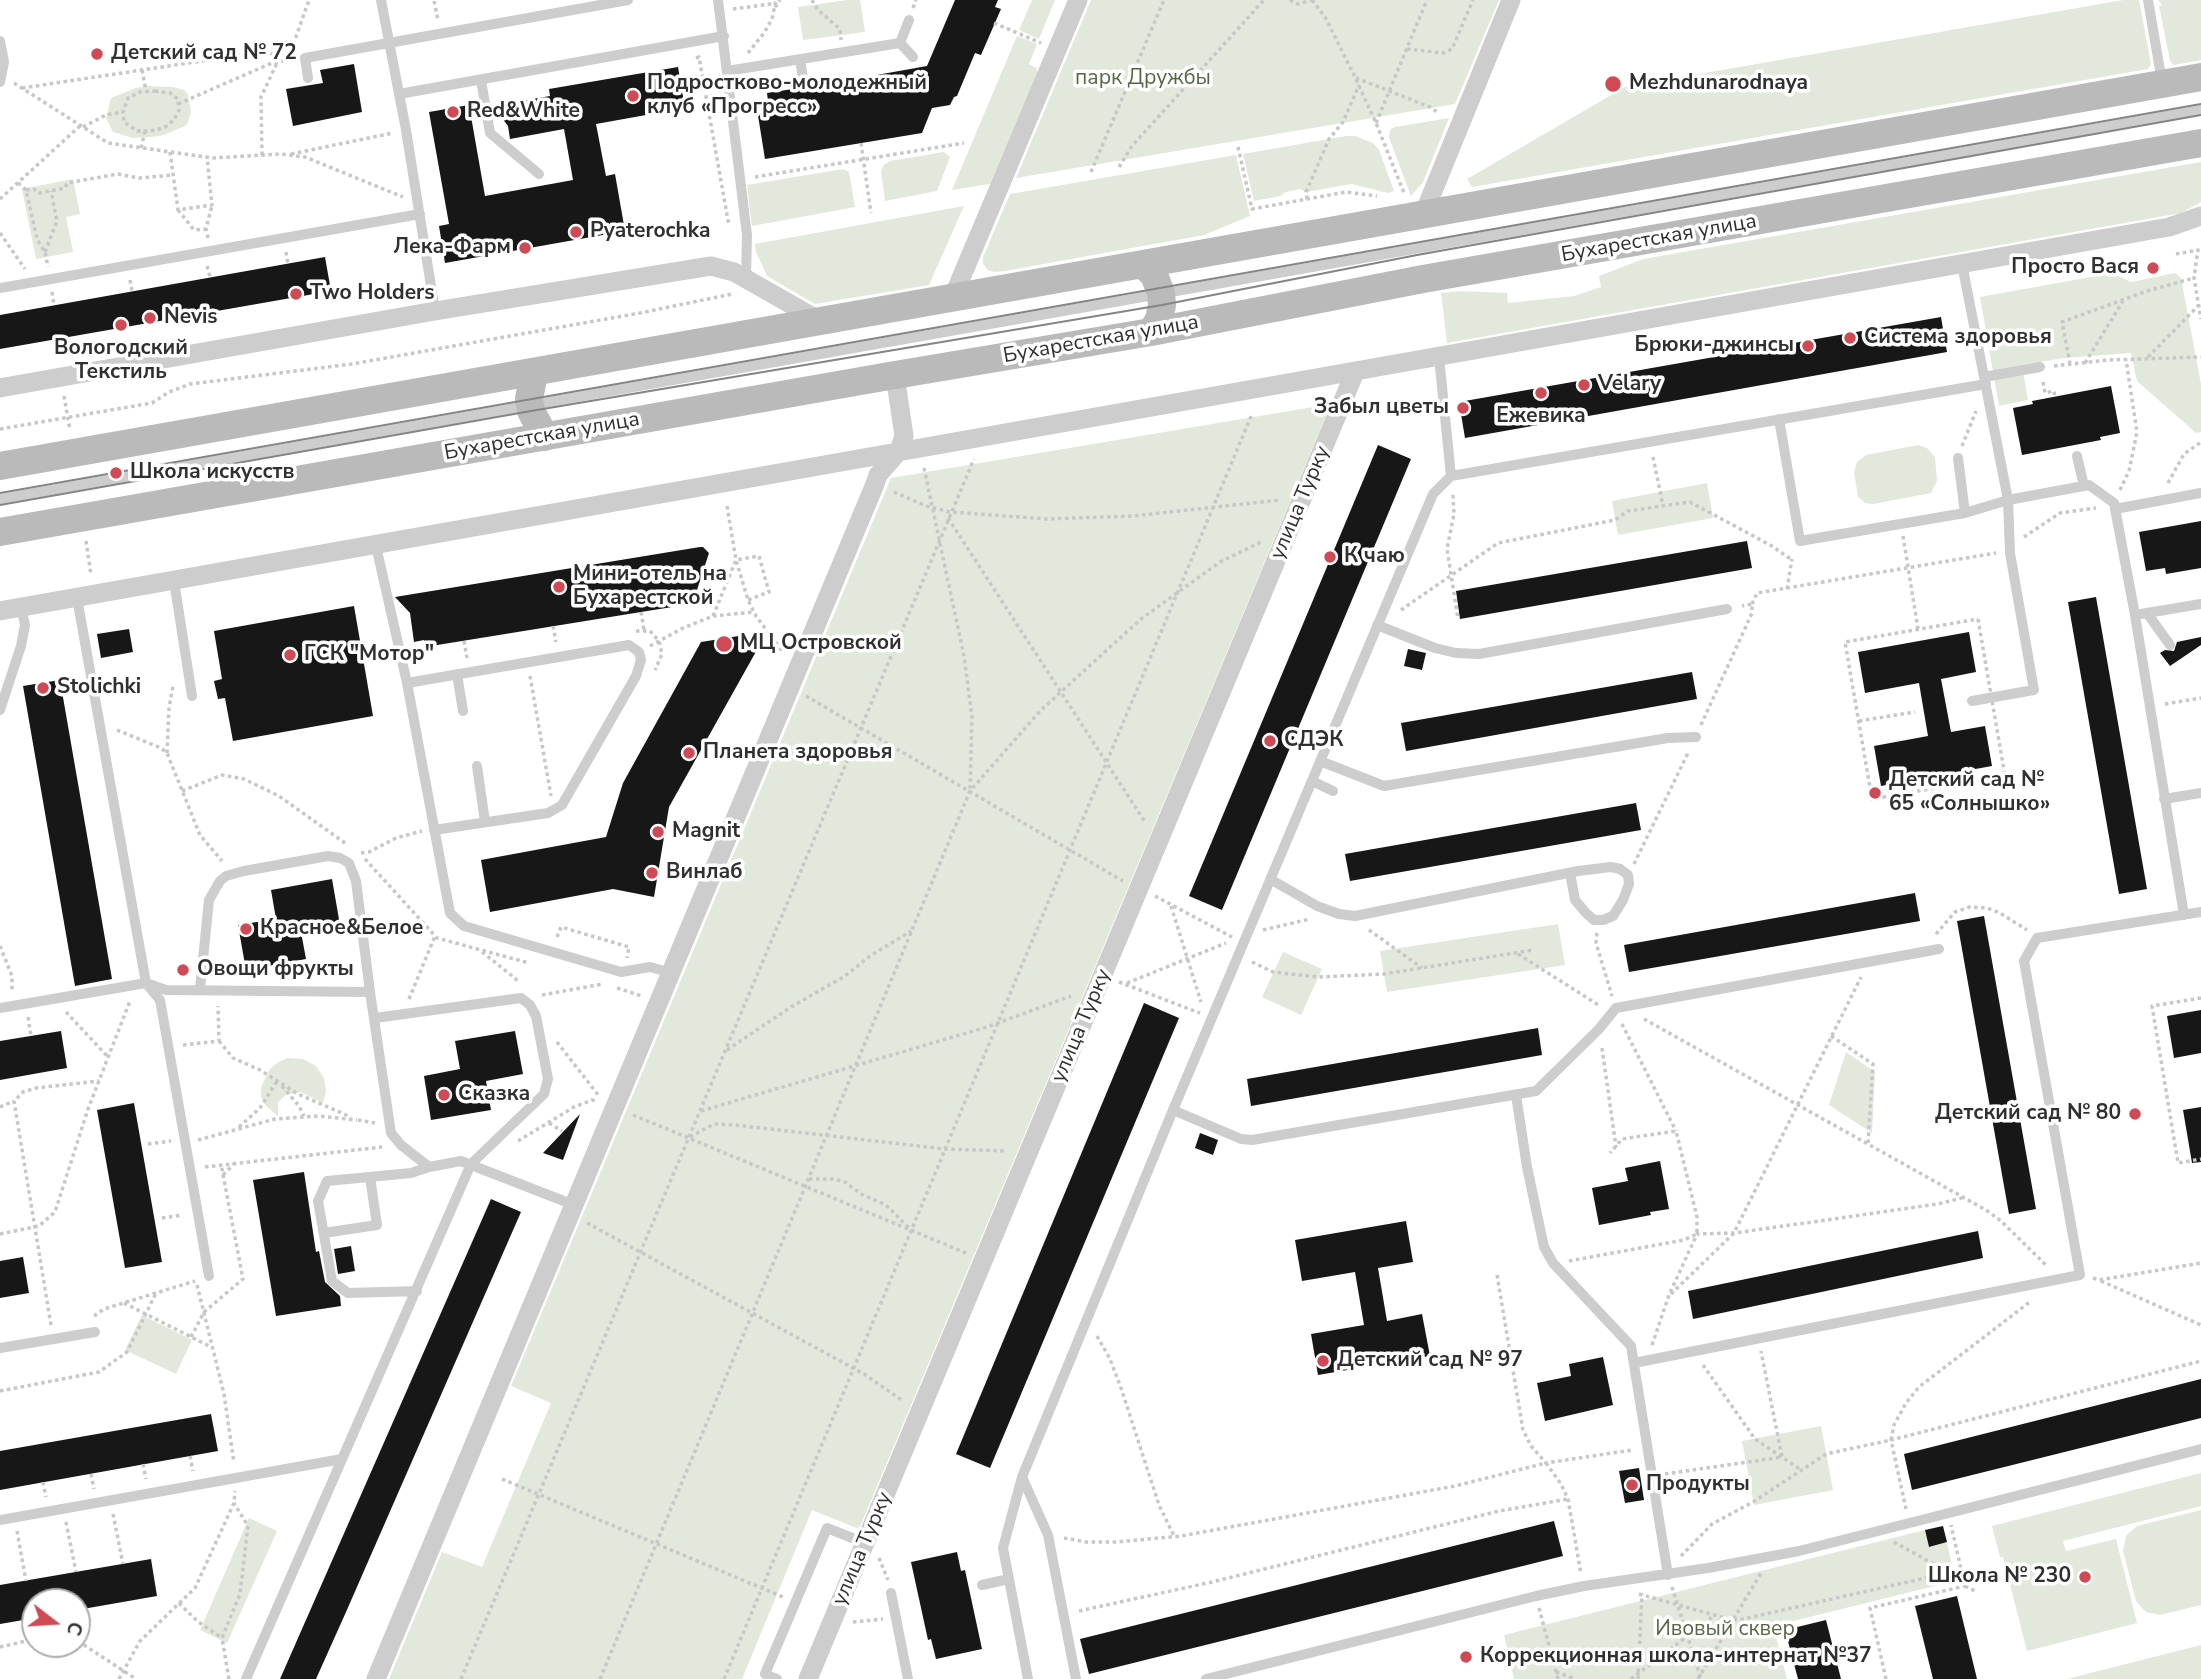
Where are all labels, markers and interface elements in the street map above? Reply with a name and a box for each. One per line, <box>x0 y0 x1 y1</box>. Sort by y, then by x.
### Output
place label: Детский сад № 72 <box>111 41 297 67</box>
marker: Детский сад № 72 <box>89 46 105 62</box>
park label: парк Дружбы <box>1075 66 1211 92</box>
place label: Подростково-молодежный клуб «Прогресс» <box>647 71 927 121</box>
place label: Mezhdunarodnaya <box>1629 71 1808 97</box>
marker: Mezhdunarodnaya <box>1603 74 1623 94</box>
marker: Подростково-молодежный клуб «Прогресс» <box>625 88 641 104</box>
place label: Red&White <box>467 99 580 125</box>
marker: Red&White <box>445 104 461 120</box>
street label: Бухарестская улица <box>1559 209 1759 269</box>
place label: Pyaterochka <box>590 219 710 245</box>
marker: Pyaterochka <box>568 224 584 240</box>
place label: Лека-Фарм <box>393 235 511 261</box>
marker: Лека-Фарм <box>517 240 533 256</box>
place label: Просто Вася <box>2011 255 2139 281</box>
marker: Просто Вася <box>2145 260 2161 276</box>
place label: Two Holders <box>310 281 434 307</box>
marker: Two Holders <box>288 286 304 302</box>
place label: Nevis <box>164 305 218 331</box>
marker: Nevis <box>142 310 158 326</box>
street label: Бухарестская улица <box>1001 310 1201 370</box>
marker: Вологодский Текстиль <box>113 317 129 333</box>
place label: Система здоровья <box>1864 325 2052 351</box>
marker: Система здоровья <box>1842 330 1858 346</box>
place label: Брюки-джинсы <box>1635 333 1794 359</box>
place label: Вологодский Текстиль <box>54 336 188 386</box>
marker: Брюки-джинсы <box>1800 338 1816 354</box>
place label: Velary <box>1598 372 1661 398</box>
marker: Velary <box>1576 377 1592 393</box>
marker: Ежевика <box>1533 385 1549 401</box>
place label: Забыл цветы <box>1314 395 1449 421</box>
marker: Забыл цветы <box>1455 400 1471 416</box>
place label: Ежевика <box>1496 404 1586 430</box>
street label: Бухарестская улица <box>442 407 642 467</box>
street label: улица Турку <box>1266 443 1336 563</box>
place label: Школа искусств <box>130 460 294 486</box>
marker: Школа искусств <box>108 465 124 481</box>
place label: К чаю <box>1344 544 1405 570</box>
marker: К чаю <box>1322 549 1338 565</box>
place label: Мини-отель на Бухарестской <box>573 562 727 612</box>
marker: Мини-отель на Бухарестской <box>551 579 567 595</box>
place label: МЦ Островской <box>740 631 902 657</box>
marker: МЦ Островской <box>714 634 734 654</box>
place label: ГСК "Мотор" <box>304 642 434 668</box>
marker: ГСК "Мотор" <box>282 647 298 663</box>
place label: Stolichki <box>57 675 141 701</box>
marker: Stolichki <box>35 680 51 696</box>
place label: СДЭК <box>1284 728 1343 754</box>
marker: СДЭК <box>1262 733 1278 749</box>
place label: Планета здоровья <box>703 740 893 766</box>
marker: Планета здоровья <box>681 745 697 761</box>
place label: Детский сад № 65 «Солнышко» <box>1889 768 2050 818</box>
marker: Детский сад № 65 «Солнышко» <box>1867 785 1883 801</box>
place label: Magnit <box>672 819 740 845</box>
marker: Magnit <box>650 824 666 840</box>
place label: Винлаб <box>666 860 743 886</box>
marker: Винлаб <box>644 865 660 881</box>
place label: Красное&Белое <box>260 916 424 942</box>
marker: Красное&Белое <box>238 921 254 937</box>
place label: Овощи фрукты <box>197 957 354 983</box>
marker: Овощи фрукты <box>175 962 191 978</box>
street label: улица Турку <box>1047 966 1117 1086</box>
place label: Сказка <box>458 1082 530 1108</box>
marker: Сказка <box>436 1087 452 1103</box>
place label: Детский сад № 80 <box>1935 1101 2121 1127</box>
marker: Детский сад № 80 <box>2127 1106 2143 1122</box>
place label: Детский сад № 97 <box>1337 1348 1523 1374</box>
marker: Детский сад № 97 <box>1315 1353 1331 1369</box>
place label: Продукты <box>1646 1472 1750 1498</box>
marker: Продукты <box>1624 1477 1640 1493</box>
street label: улица Турку <box>828 1489 898 1609</box>
place label: Школа № 230 <box>1928 1564 2071 1590</box>
marker: Школа № 230 <box>2077 1569 2093 1585</box>
north arrow <box>21 1588 91 1658</box>
park label: Ивовый сквер <box>1655 1617 1795 1643</box>
text: С <box>60 1619 88 1639</box>
place label: Коррекционная школа-интернат №37 <box>1480 1644 1872 1670</box>
marker: Коррекционная школа-интернат №37 <box>1458 1649 1474 1665</box>

